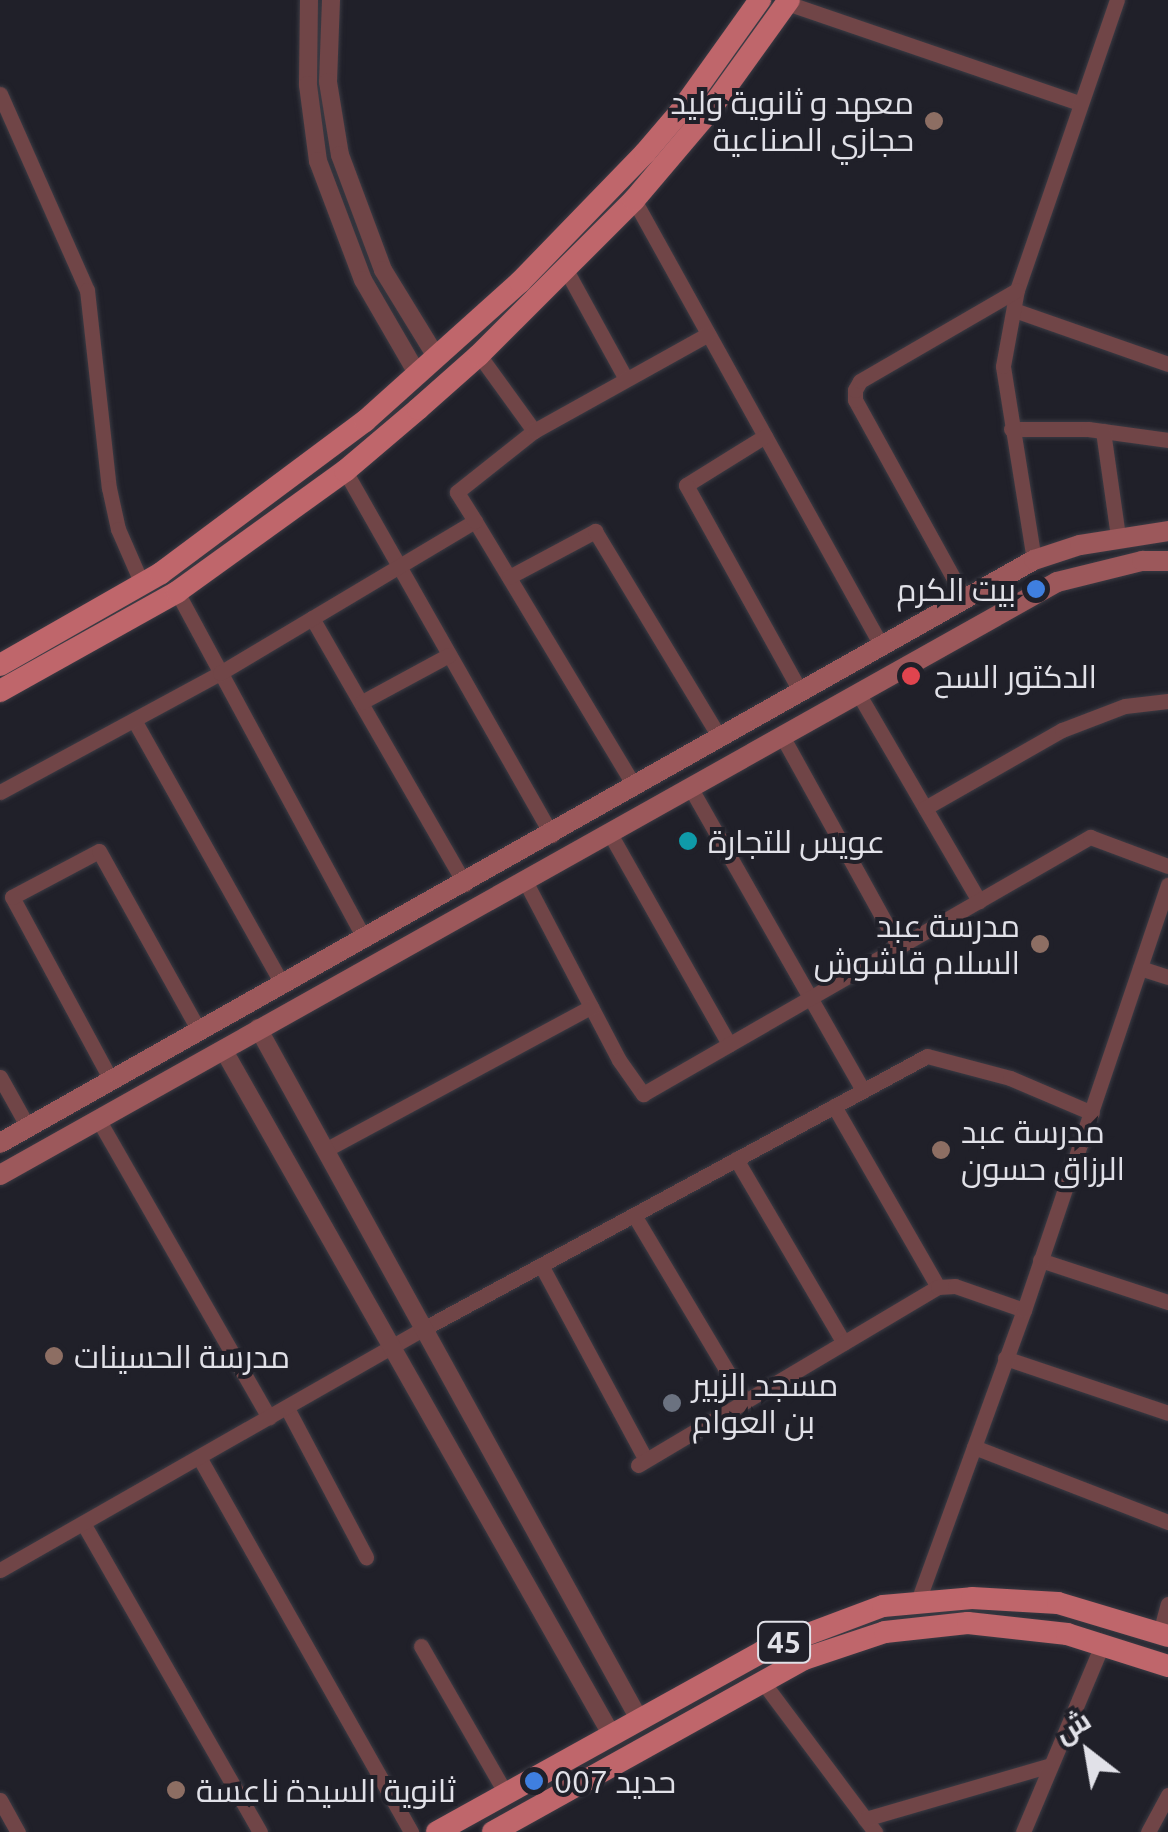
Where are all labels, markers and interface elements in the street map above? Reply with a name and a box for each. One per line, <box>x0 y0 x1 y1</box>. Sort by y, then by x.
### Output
place label: معهد و ثانوية وليد حجازي الصناعية <box>671 84 914 159</box>
marker: معهد و ثانوية وليد حجازي الصناعية <box>923 110 945 132</box>
place label: بيت الكرم <box>896 570 1016 608</box>
marker: بيت الكرم <box>1025 578 1047 600</box>
place label: الدكتور السح <box>934 657 1097 695</box>
marker: الدكتور السح <box>898 663 924 689</box>
place label: عويس للتجارة <box>708 822 885 860</box>
marker: عويس للتجارة <box>677 830 699 852</box>
place label: مدرسة عبد السلام قاشوش <box>814 907 1020 982</box>
marker: مدرسة عبد السلام قاشوش <box>1029 933 1051 955</box>
place label: مدرسة عبد الرزاق حسون <box>961 1113 1125 1188</box>
marker: مدرسة عبد الرزاق حسون <box>930 1139 952 1161</box>
place label: مدرسة الحسينات <box>74 1337 290 1375</box>
marker: مدرسة الحسينات <box>43 1345 65 1367</box>
place label: مسجد الزبير بن العوام <box>692 1366 838 1441</box>
marker: مسجد الزبير بن العوام <box>661 1392 683 1414</box>
road number: 45 <box>756 1617 812 1667</box>
north arrow <box>1038 1702 1138 1802</box>
text: ش <box>1049 1703 1096 1748</box>
place label: حديد 007 <box>554 1762 676 1800</box>
marker: حديد 007 <box>523 1770 545 1792</box>
place label: ثانوية السيدة ناعسة <box>196 1771 456 1809</box>
marker: ثانوية السيدة ناعسة <box>165 1779 187 1801</box>

